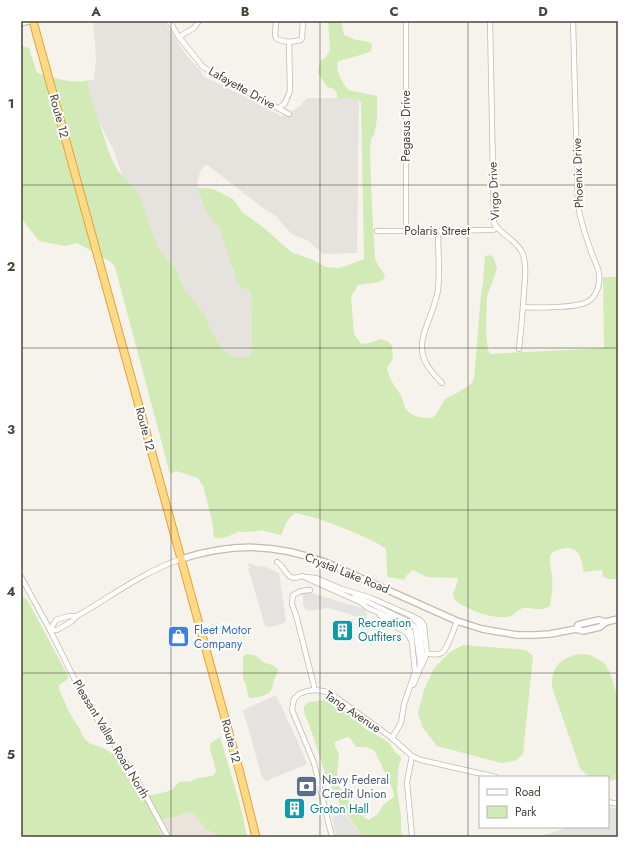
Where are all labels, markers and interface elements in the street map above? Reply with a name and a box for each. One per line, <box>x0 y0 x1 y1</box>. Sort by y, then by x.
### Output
text: A <box>90 2 101 21</box>
text: B <box>241 2 250 21</box>
text: C <box>389 2 399 21</box>
text: D <box>538 2 548 21</box>
street label: Lafayette Drive <box>205 62 279 114</box>
street label: Pegasus Drive <box>397 90 415 162</box>
street label: Route 12 <box>45 92 73 140</box>
text: 1 <box>8 94 14 113</box>
street label: Phoenix Drive <box>568 138 588 208</box>
street label: Virgo Drive <box>483 161 505 221</box>
street label: Polaris Street <box>404 222 470 240</box>
text: 2 <box>7 257 15 276</box>
street label: Route 12 <box>131 405 159 453</box>
text: 3 <box>7 420 15 439</box>
street label: Crystal Lake Road <box>302 548 392 598</box>
text: 4 <box>6 582 16 601</box>
place label: Recreation Outfiters <box>358 614 411 646</box>
building icon: Recreation Outfiters <box>329 617 355 643</box>
place label: Fleet Motor Company <box>194 621 252 653</box>
shop icon: Fleet Motor Company <box>166 624 192 650</box>
street label: Pleasant Valley Road North <box>68 676 154 802</box>
street label: Tang Avenue <box>321 687 385 737</box>
street label: Route 12 <box>217 717 245 765</box>
text: 5 <box>7 745 15 764</box>
place label: Navy Federal Credit Union <box>322 771 389 803</box>
bank icon: Navy Federal Credit Union <box>293 774 319 800</box>
legend <box>479 776 609 828</box>
text: Road <box>515 783 541 801</box>
building icon: Groton Hall <box>281 796 307 822</box>
place label: Groton Hall <box>310 800 369 818</box>
text: Park <box>515 803 537 821</box>

